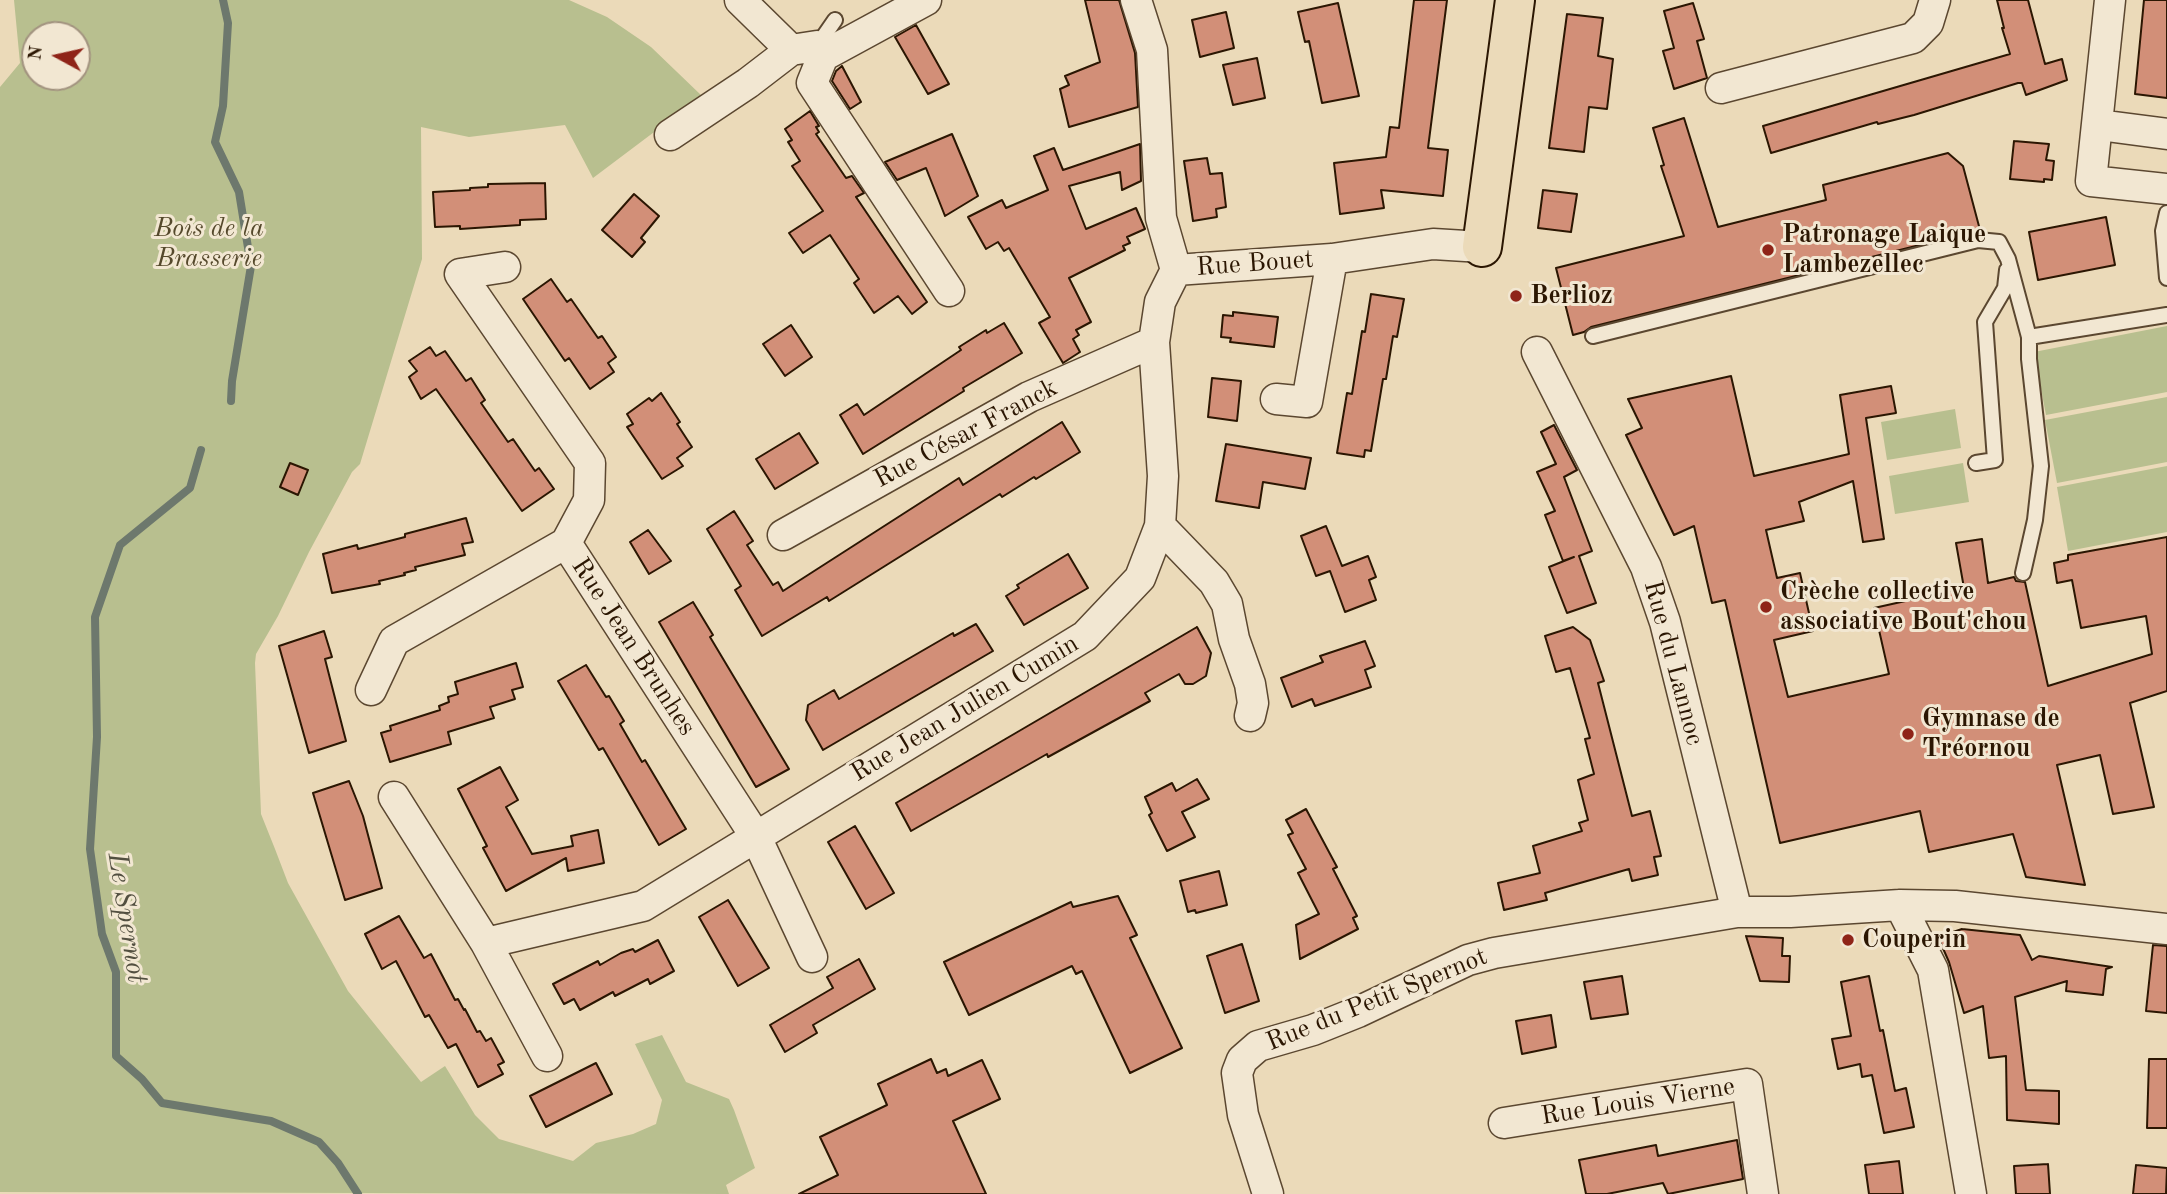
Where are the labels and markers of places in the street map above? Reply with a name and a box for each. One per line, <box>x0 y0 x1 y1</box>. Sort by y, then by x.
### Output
place label: Patronage Laique Lambezellec <box>1782 219 1986 280</box>
marker: Patronage Laique Lambezellec <box>1760 242 1776 258</box>
place label: Berlioz <box>1530 280 1613 312</box>
marker: Berlioz <box>1508 288 1524 304</box>
place label: Crèche collective associative Bout'chou <box>1780 576 2026 638</box>
marker: Crèche collective associative Bout'chou <box>1758 599 1774 615</box>
place label: Gymnase de Tréornou <box>1922 703 2060 764</box>
marker: Gymnase de Tréornou <box>1900 726 1916 742</box>
place label: Couperin <box>1862 924 1966 956</box>
marker: Couperin <box>1840 932 1856 948</box>

